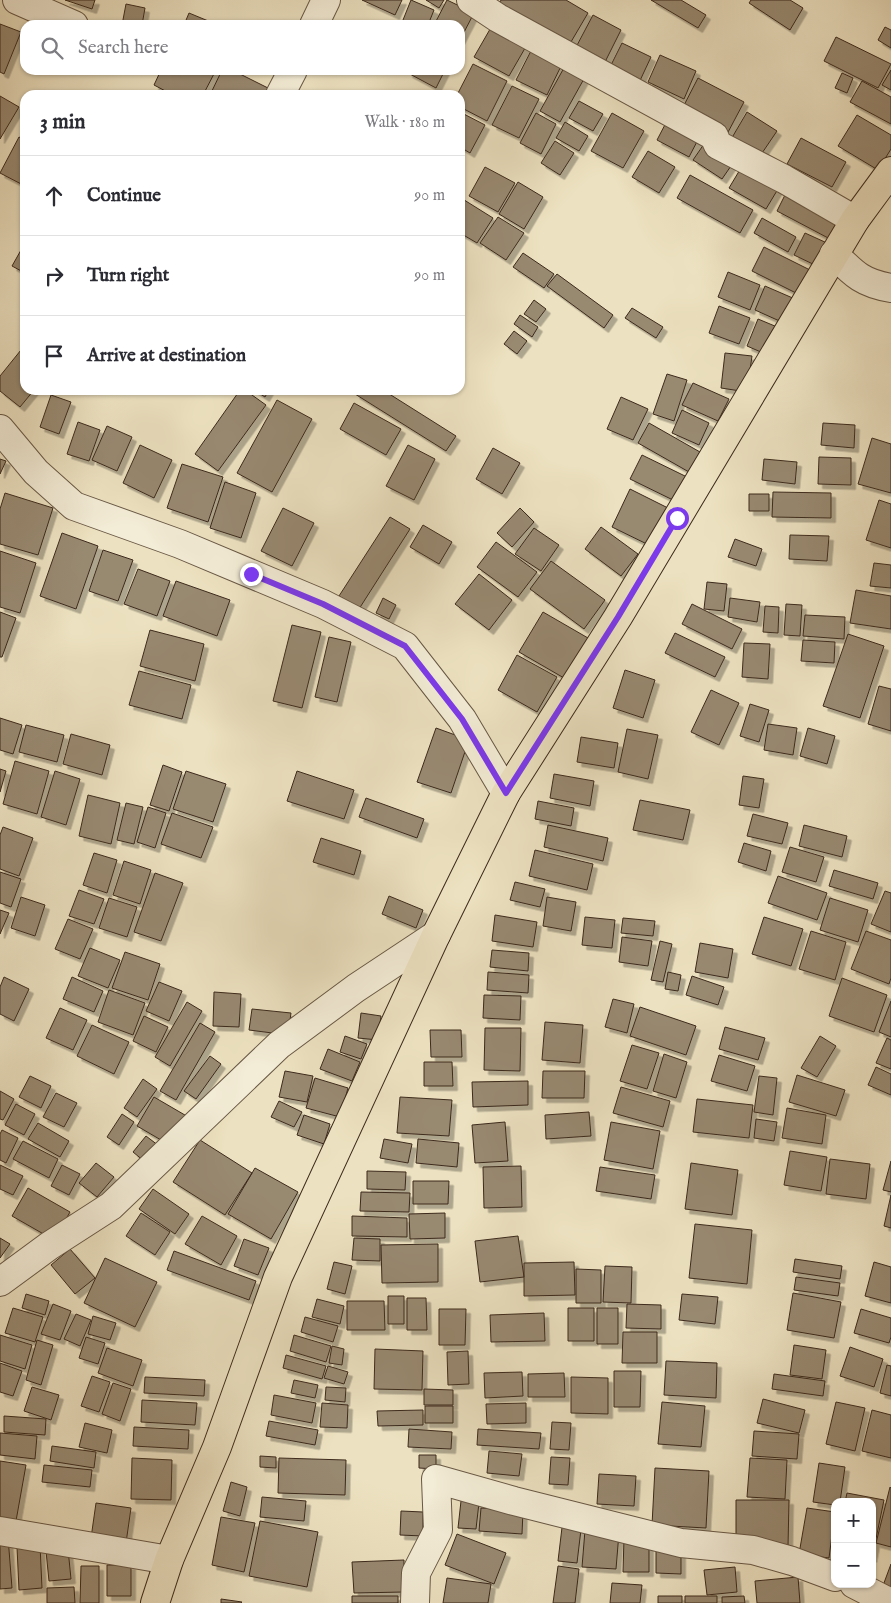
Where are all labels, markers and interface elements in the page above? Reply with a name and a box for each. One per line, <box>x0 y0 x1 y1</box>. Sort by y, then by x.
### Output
search box <box>20 20 465 75</box>
icon: search <box>38 34 66 62</box>
text: Search here <box>78 36 169 60</box>
text: 3 min <box>40 109 85 136</box>
text: Walk · 180 m <box>364 113 445 133</box>
icon: ahead <box>40 182 68 210</box>
text: Continue <box>87 184 161 208</box>
text: 90 m <box>414 186 445 206</box>
icon: right <box>40 262 68 290</box>
text: Turn right <box>87 264 169 288</box>
text: 90 m <box>414 266 445 286</box>
icon: arrive <box>40 342 68 370</box>
text: Arrive at destination <box>87 344 246 368</box>
route start <box>666 507 689 530</box>
route end <box>240 563 263 586</box>
map controls <box>831 1498 876 1588</box>
button: + <box>831 1498 876 1543</box>
button: − <box>831 1543 876 1588</box>

